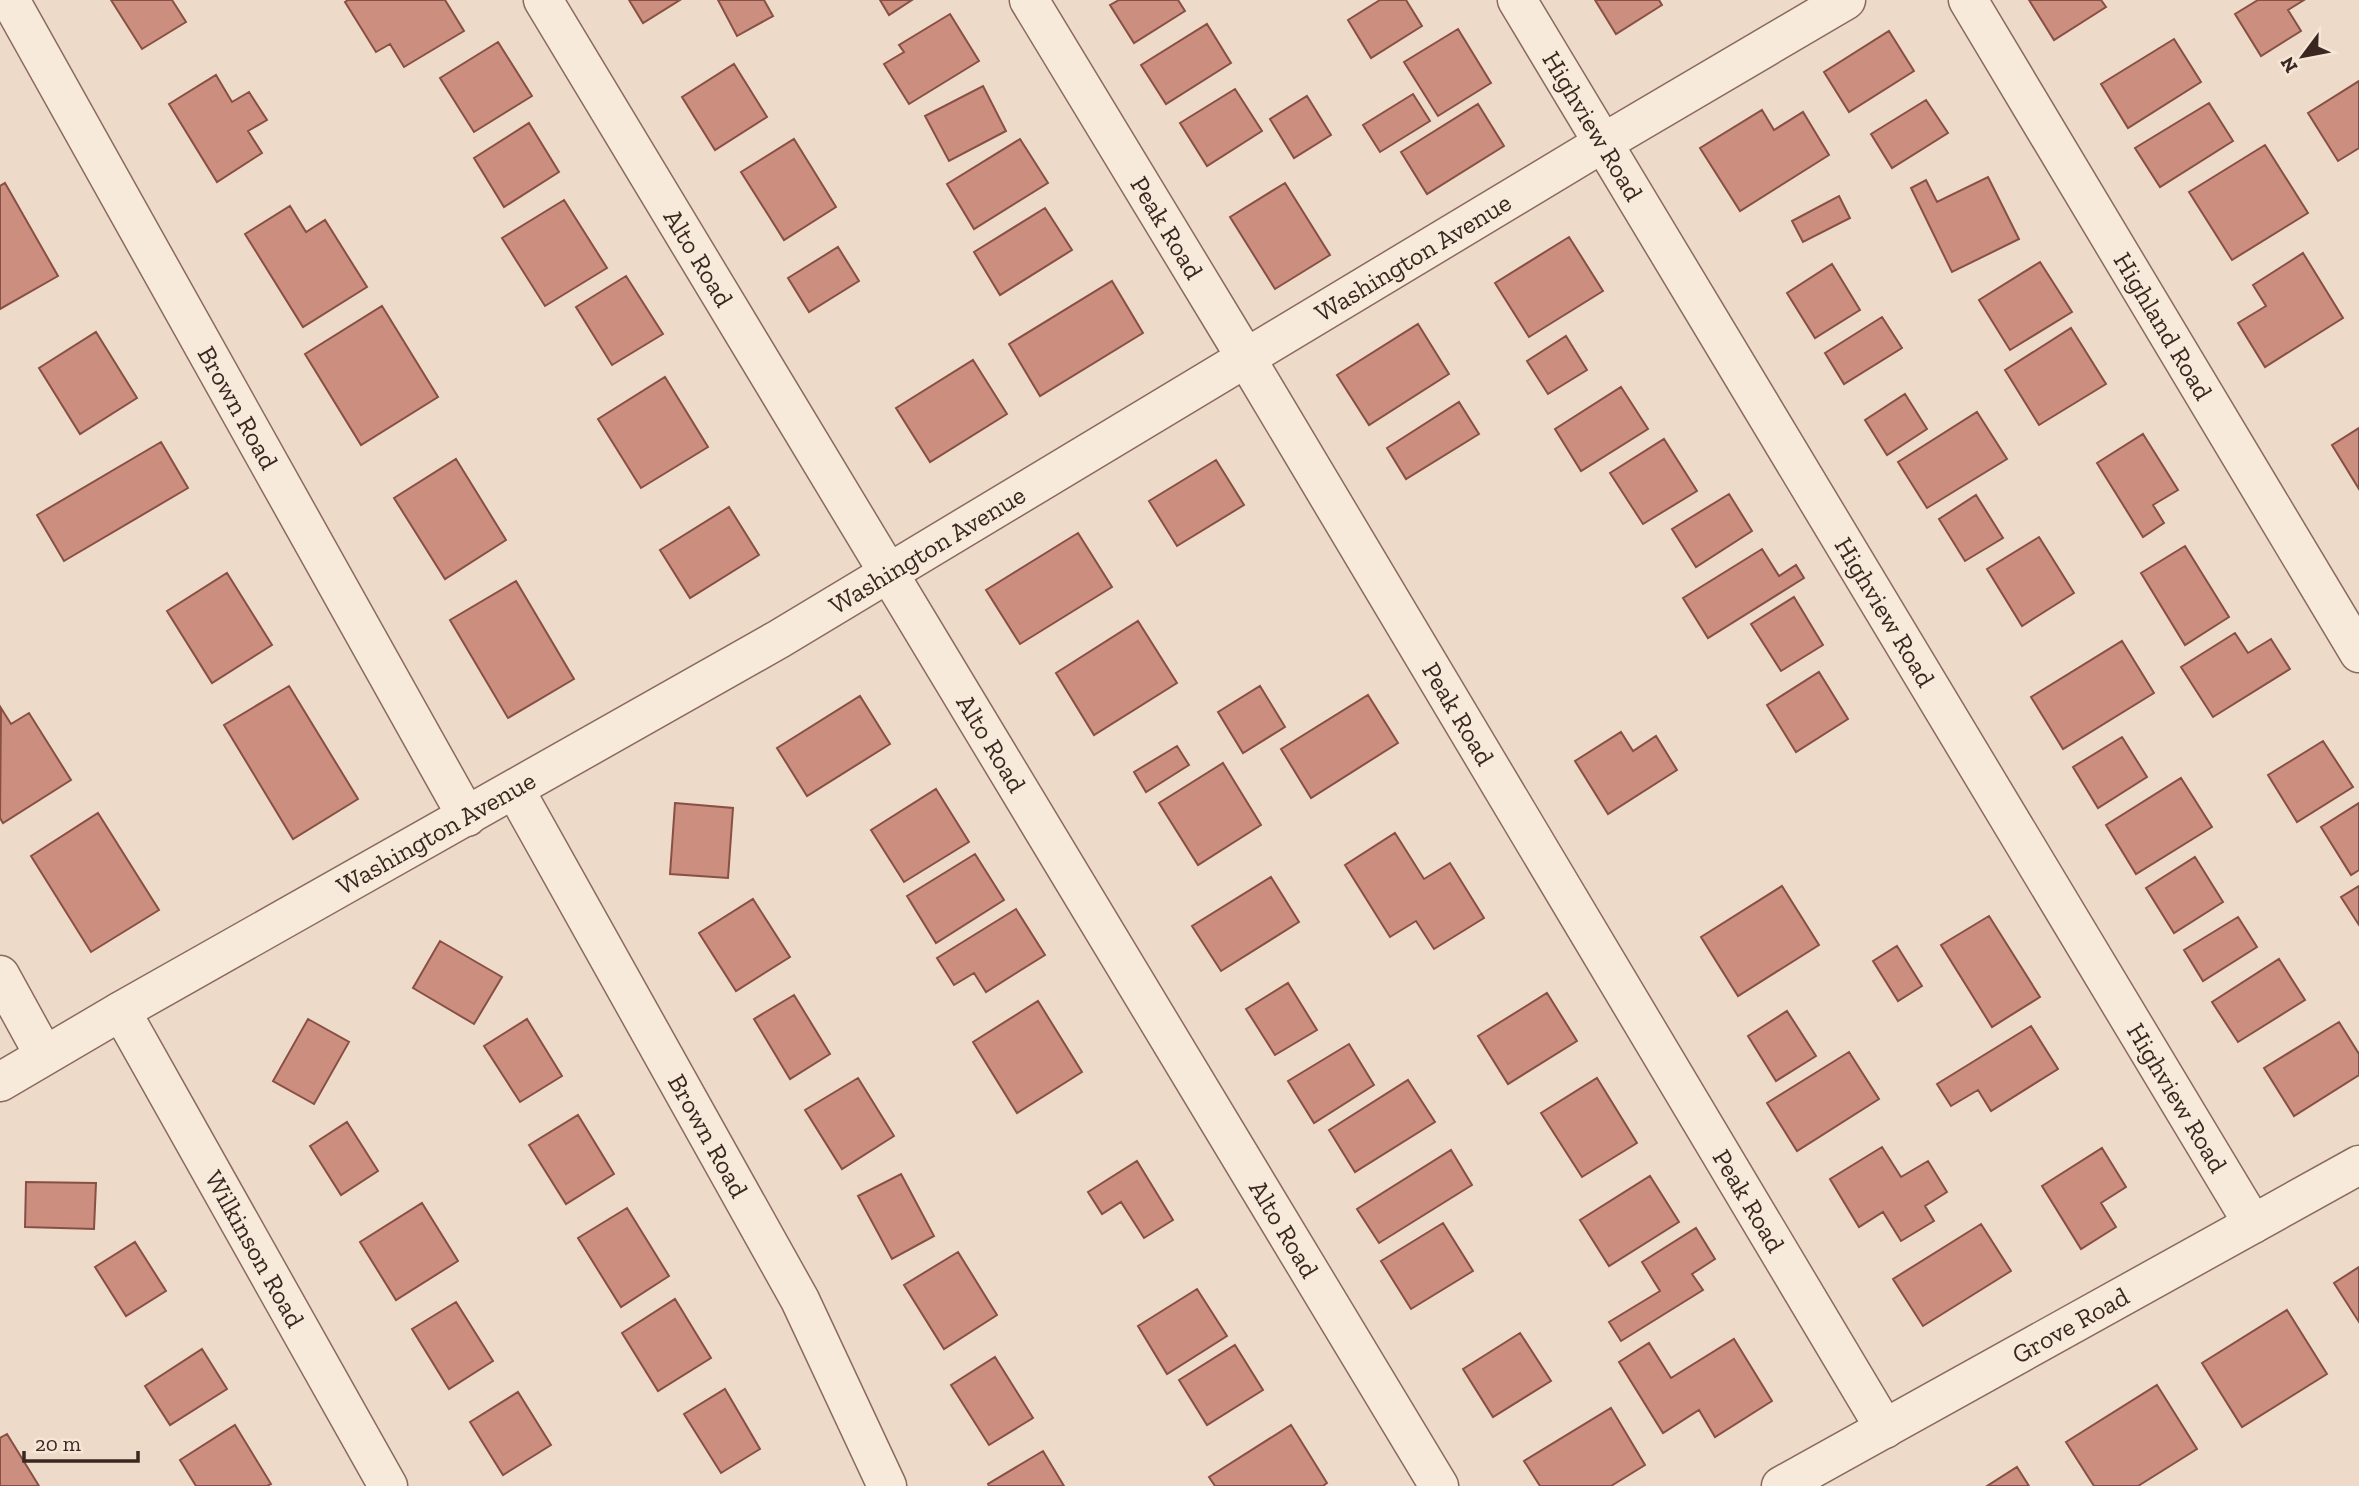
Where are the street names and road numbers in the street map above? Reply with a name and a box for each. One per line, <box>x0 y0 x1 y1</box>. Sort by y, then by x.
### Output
street label: Highview Road <box>1536 45 1650 207</box>
street label: Peak Road <box>1124 170 1210 285</box>
street label: Washington Avenue <box>1309 186 1517 329</box>
street label: Alto Road <box>657 203 740 313</box>
street label: Highland Road <box>2107 246 2220 406</box>
street label: Brown Road <box>191 340 285 475</box>
street label: Washington Avenue <box>823 479 1031 621</box>
street label: Highview Road <box>1828 531 1942 692</box>
street label: Peak Road <box>1415 656 1501 771</box>
street label: Alto Road <box>949 689 1033 798</box>
street label: Washington Avenue <box>331 764 541 902</box>
street label: Highview Road <box>2120 1017 2234 1178</box>
street label: Brown Road <box>661 1068 755 1203</box>
street label: Peak Road <box>1706 1143 1792 1258</box>
street label: Wilkinson Road <box>198 1165 312 1333</box>
street label: Alto Road <box>1242 1174 1326 1284</box>
street label: Grove Road <box>2006 1280 2134 1371</box>

